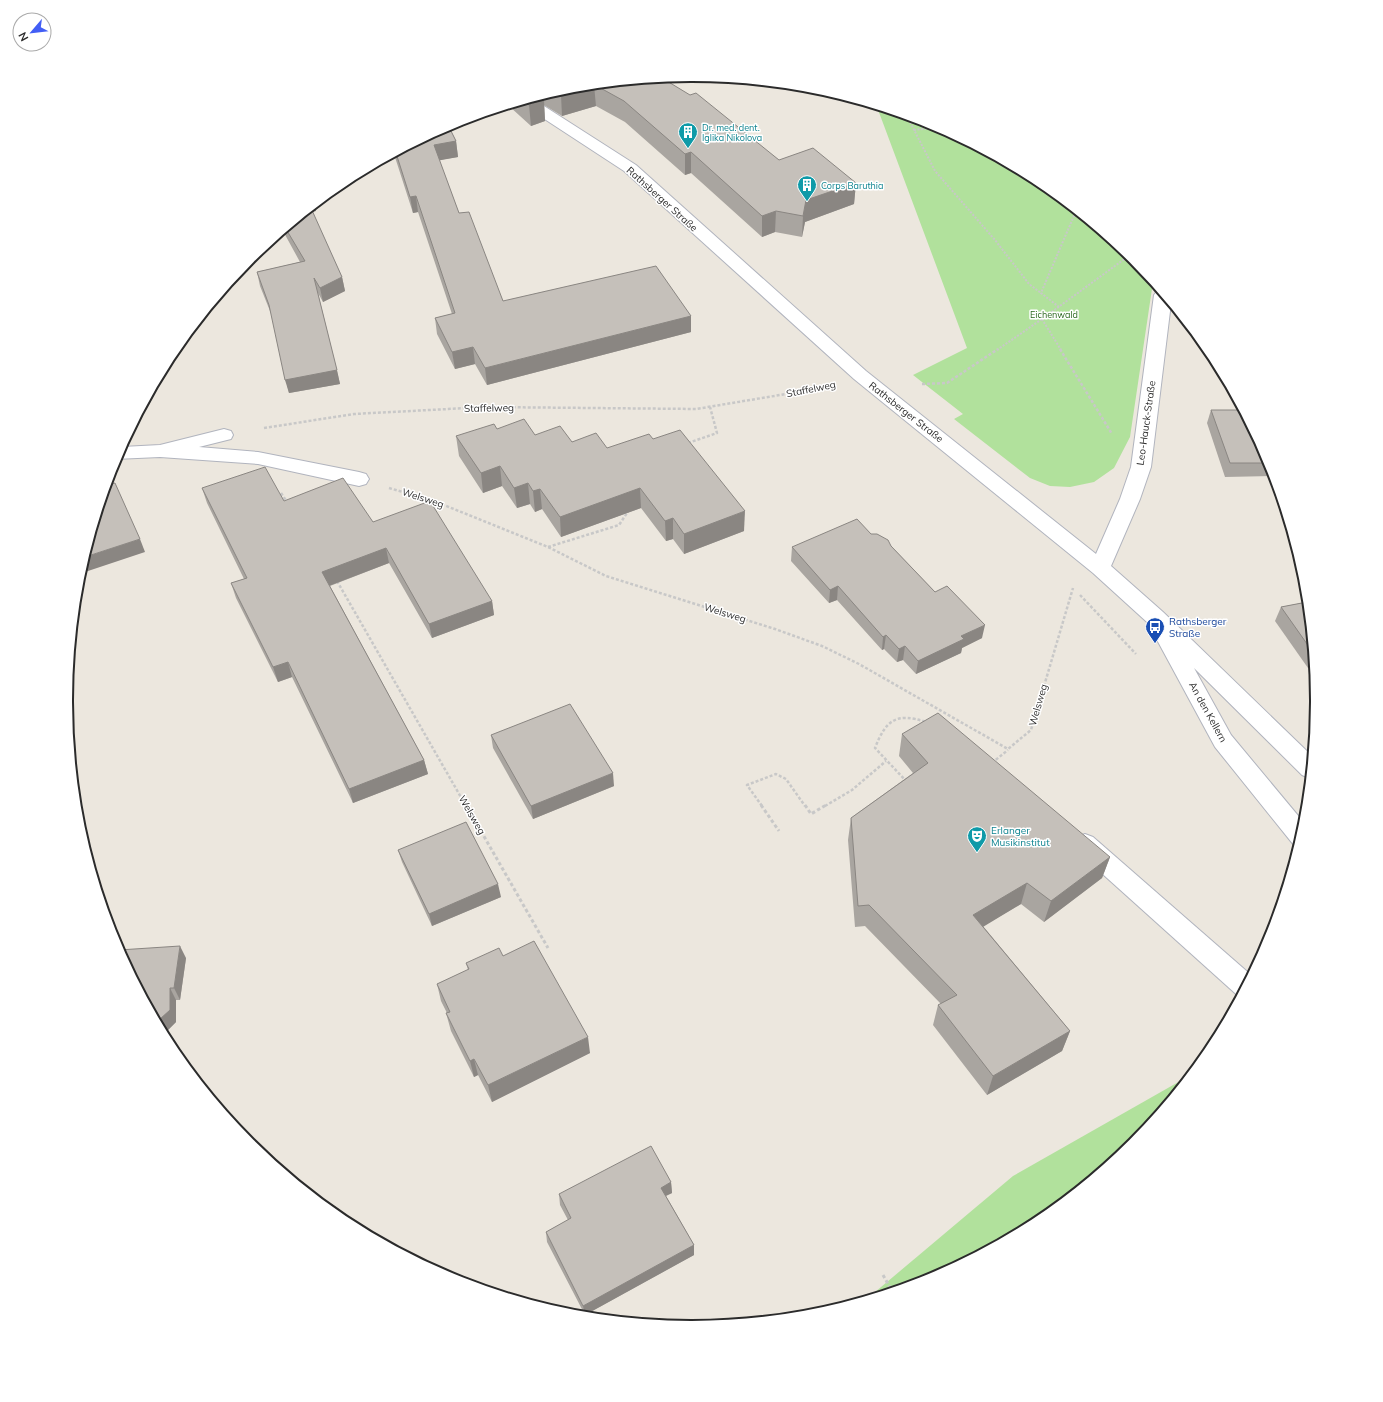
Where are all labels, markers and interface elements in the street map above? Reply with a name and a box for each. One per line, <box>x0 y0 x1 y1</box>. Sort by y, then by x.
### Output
north arrow <box>12 12 52 52</box>
text: N <box>15 30 31 44</box>
building icon: Dr. med. dent. Iglika Nikolova <box>677 121 699 149</box>
place label: Dr. med. dent. Iglika Nikolova <box>702 122 762 143</box>
street label: Rathsberger Straße <box>624 164 700 234</box>
building icon: Corps Baruthia <box>796 174 818 202</box>
place label: Corps Baruthia <box>821 180 883 191</box>
park label: Eichenwald <box>1030 309 1078 320</box>
street label: Staffelweg <box>785 378 837 400</box>
street label: Rathsberger Straße <box>866 379 946 445</box>
street label: Leo-Hauck-Straße <box>1134 380 1158 466</box>
street label: Staffelweg <box>464 401 514 415</box>
street label: Welsweg <box>400 485 446 511</box>
street label: Welsweg <box>702 600 748 626</box>
place label: Rathsberger Straße <box>1169 615 1227 640</box>
bus stop icon: Rathsberger Straße <box>1144 616 1166 644</box>
street label: An den Kellern <box>1186 680 1230 745</box>
street label: Welsweg <box>1026 682 1050 728</box>
street label: Welsweg <box>456 793 488 837</box>
place label: Erlanger Musikinstitut <box>991 824 1050 849</box>
theatre icon: Erlanger Musikinstitut <box>966 825 988 853</box>

